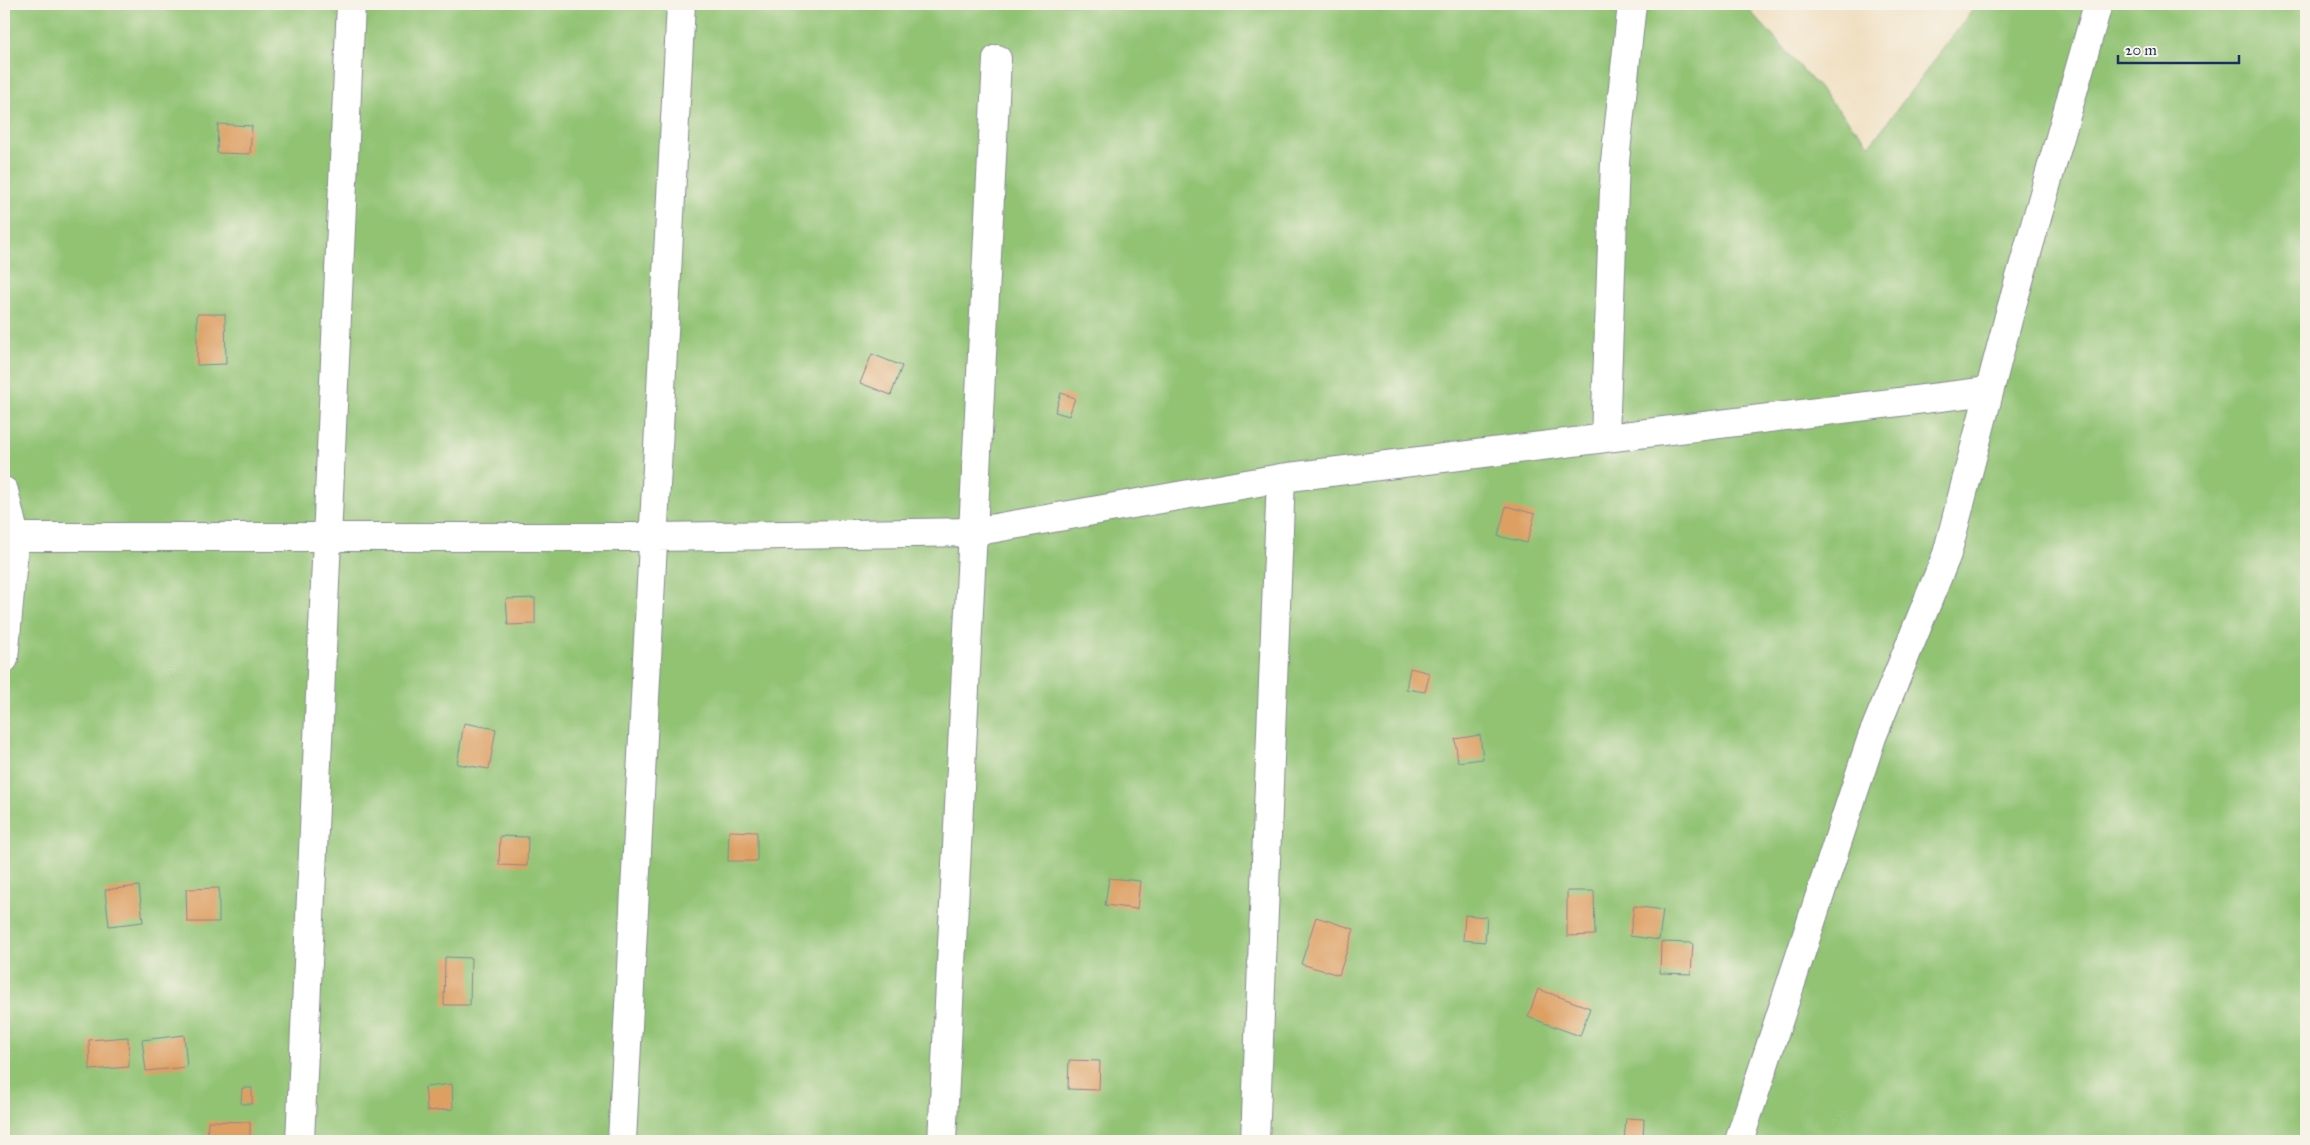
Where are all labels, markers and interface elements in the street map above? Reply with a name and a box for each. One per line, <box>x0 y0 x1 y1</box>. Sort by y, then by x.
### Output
scale bar <box>2118 32 2239 64</box>
text: 20 m <box>2125 41 2157 59</box>

